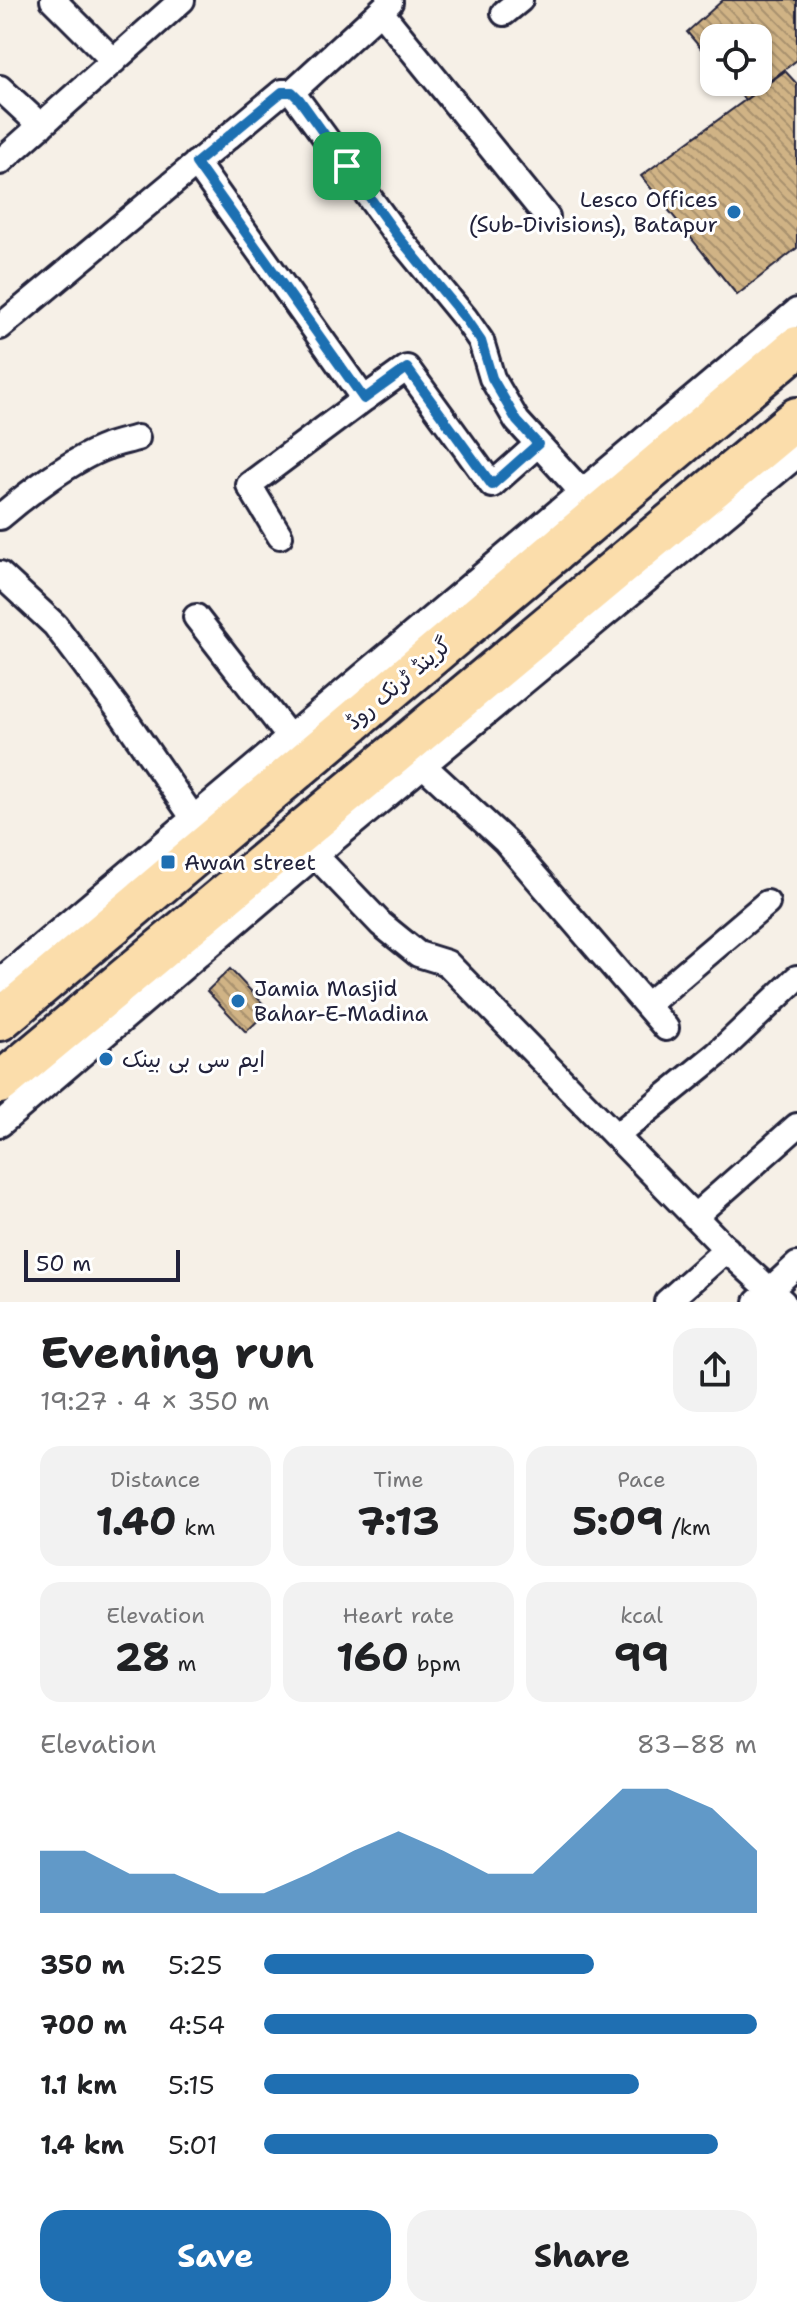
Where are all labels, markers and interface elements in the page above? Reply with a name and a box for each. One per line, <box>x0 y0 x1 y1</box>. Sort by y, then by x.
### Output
map controls <box>700 24 772 96</box>
button: locate <box>700 24 772 96</box>
pin <box>313 132 381 200</box>
icon: arrive <box>325 144 369 188</box>
place label: Lesco Offices (Sub-Divisions), Batapur <box>469 185 718 239</box>
marker: Lesco Offices (Sub-Divisions), Batapur <box>725 203 743 221</box>
street label: گرینڈ ٹرنک روڈ <box>339 631 457 736</box>
place label: Awan street <box>184 848 316 877</box>
marker: Awan street <box>159 853 177 871</box>
place label: Jamia Masjid Bahar-E-Madina <box>254 974 429 1028</box>
marker: Jamia Masjid Bahar-E-Madina <box>229 992 247 1010</box>
place label: ایم سی بی بینک <box>122 1045 265 1076</box>
marker: ایم سی بی بینک <box>97 1050 115 1068</box>
scale bar <box>24 1246 180 1282</box>
text: 50 m <box>36 1249 91 1278</box>
text: Evening run <box>40 1323 314 1382</box>
button: share <box>673 1328 757 1412</box>
text: 19:27 · 4 × 350 m <box>40 1383 270 1418</box>
text: Distance <box>110 1465 201 1494</box>
text: Time <box>373 1465 424 1494</box>
text: Pace <box>617 1465 666 1494</box>
text: 1.40 <box>96 1494 177 1548</box>
text: 7:13 <box>357 1494 440 1548</box>
text: 5:09 <box>572 1494 664 1548</box>
text: km <box>177 1513 215 1542</box>
text: /km <box>664 1513 711 1542</box>
text: Elevation <box>106 1601 205 1630</box>
text: Heart rate <box>342 1601 455 1630</box>
text: kcal <box>620 1601 663 1630</box>
text: 28 <box>114 1630 170 1684</box>
text: 160 <box>336 1630 409 1684</box>
text: 99 <box>614 1630 669 1684</box>
text: m <box>170 1649 197 1678</box>
text: bpm <box>409 1649 461 1678</box>
text: Elevation <box>40 1726 156 1761</box>
text: 83–88 m <box>637 1726 757 1761</box>
text: 350 m <box>40 1947 125 1982</box>
text: 5:25 <box>168 1947 222 1982</box>
text: 700 m <box>40 2007 127 2042</box>
text: 4:54 <box>168 2007 225 2042</box>
text: 1.1 km <box>40 2067 117 2102</box>
text: 5:15 <box>168 2067 215 2102</box>
text: 1.4 km <box>40 2127 124 2162</box>
text: 5:01 <box>168 2127 217 2162</box>
button: Save <box>40 2210 391 2302</box>
button: Share <box>407 2210 757 2302</box>

